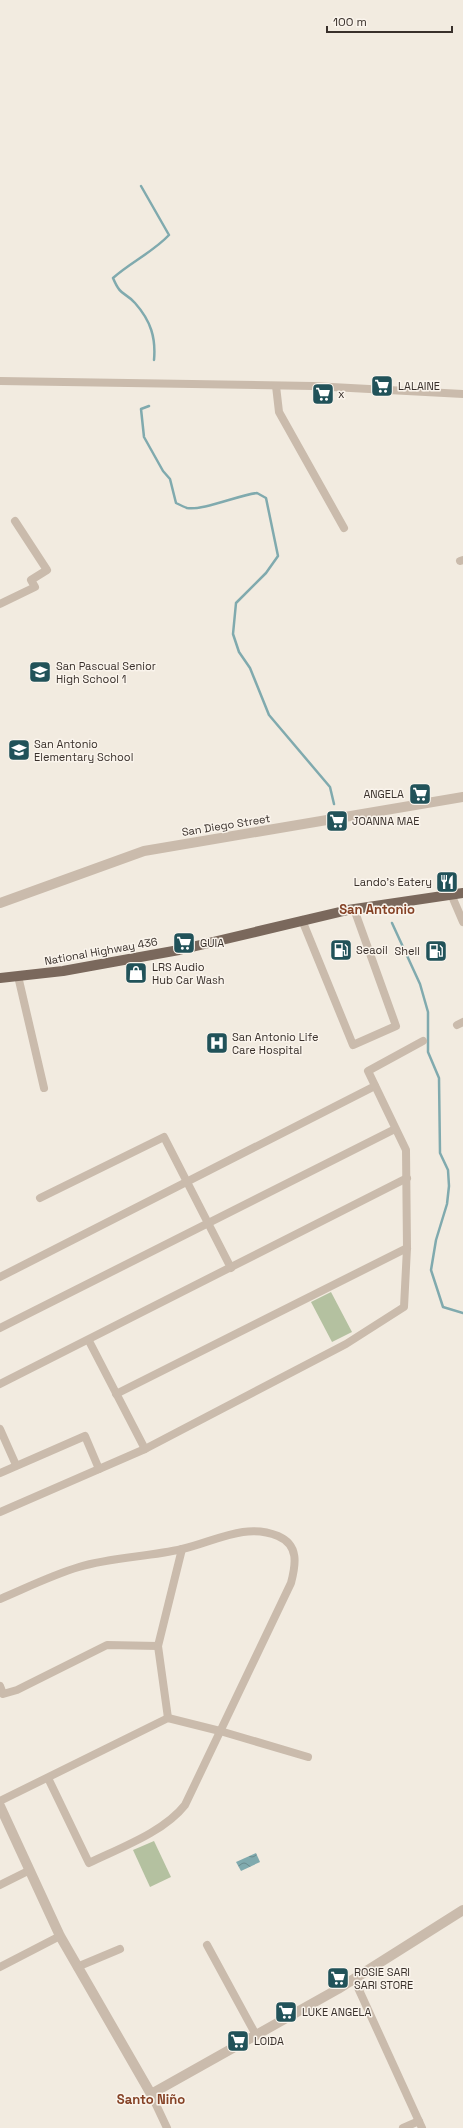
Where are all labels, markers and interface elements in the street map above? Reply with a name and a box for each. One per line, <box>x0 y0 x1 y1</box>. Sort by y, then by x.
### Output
scale bar <box>327 8 452 34</box>
text: 100 m <box>333 14 367 30</box>
supermarket icon: LALAINE <box>369 373 395 399</box>
place label: LALAINE <box>398 379 440 393</box>
supermarket icon: x <box>310 381 336 407</box>
place label: x <box>338 387 345 401</box>
school or university icon: San Pascual Senior High School 1 <box>27 659 53 685</box>
place label: San Pascual Senior High School 1 <box>56 659 156 686</box>
school or university icon: San Antonio Elementary School <box>6 737 32 763</box>
place label: San Antonio Elementary School <box>34 737 133 764</box>
supermarket icon: ANGELA <box>407 781 433 807</box>
place label: ANGELA <box>363 787 404 801</box>
supermarket icon: JOANNA MAE <box>324 808 350 834</box>
street label: San Diego Street <box>181 811 271 839</box>
place label: JOANNA MAE <box>352 814 419 828</box>
restaurant icon: Lando's Eatery <box>434 869 460 895</box>
place label: Lando's Eatery <box>354 875 432 889</box>
district label: San Antonio <box>339 901 415 918</box>
supermarket icon: GUIA <box>171 930 197 956</box>
street label: National Highway 436 <box>43 934 159 968</box>
place label: GUIA <box>200 936 224 950</box>
fuel station icon: Seaoil <box>328 937 354 963</box>
fuel station icon: Shell <box>423 938 449 964</box>
place label: Seaoil <box>356 943 388 957</box>
place label: Shell <box>395 944 420 958</box>
shop icon: LRS Audio Hub Car Wash <box>123 960 149 986</box>
place label: LRS Audio Hub Car Wash <box>152 960 224 987</box>
hospital icon: San Antonio Life Care Hospital <box>204 1030 230 1056</box>
place label: San Antonio Life Care Hospital <box>232 1030 319 1057</box>
supermarket icon: ROSIE SARI SARI STORE <box>325 1965 351 1991</box>
place label: ROSIE SARI SARI STORE <box>354 1965 413 1992</box>
supermarket icon: LUKE ANGELA <box>273 1999 299 2025</box>
place label: LUKE ANGELA <box>302 2005 371 2019</box>
supermarket icon: LOIDA <box>225 2028 251 2054</box>
place label: LOIDA <box>254 2034 284 2048</box>
district label: Santo Niño <box>117 2091 185 2108</box>

